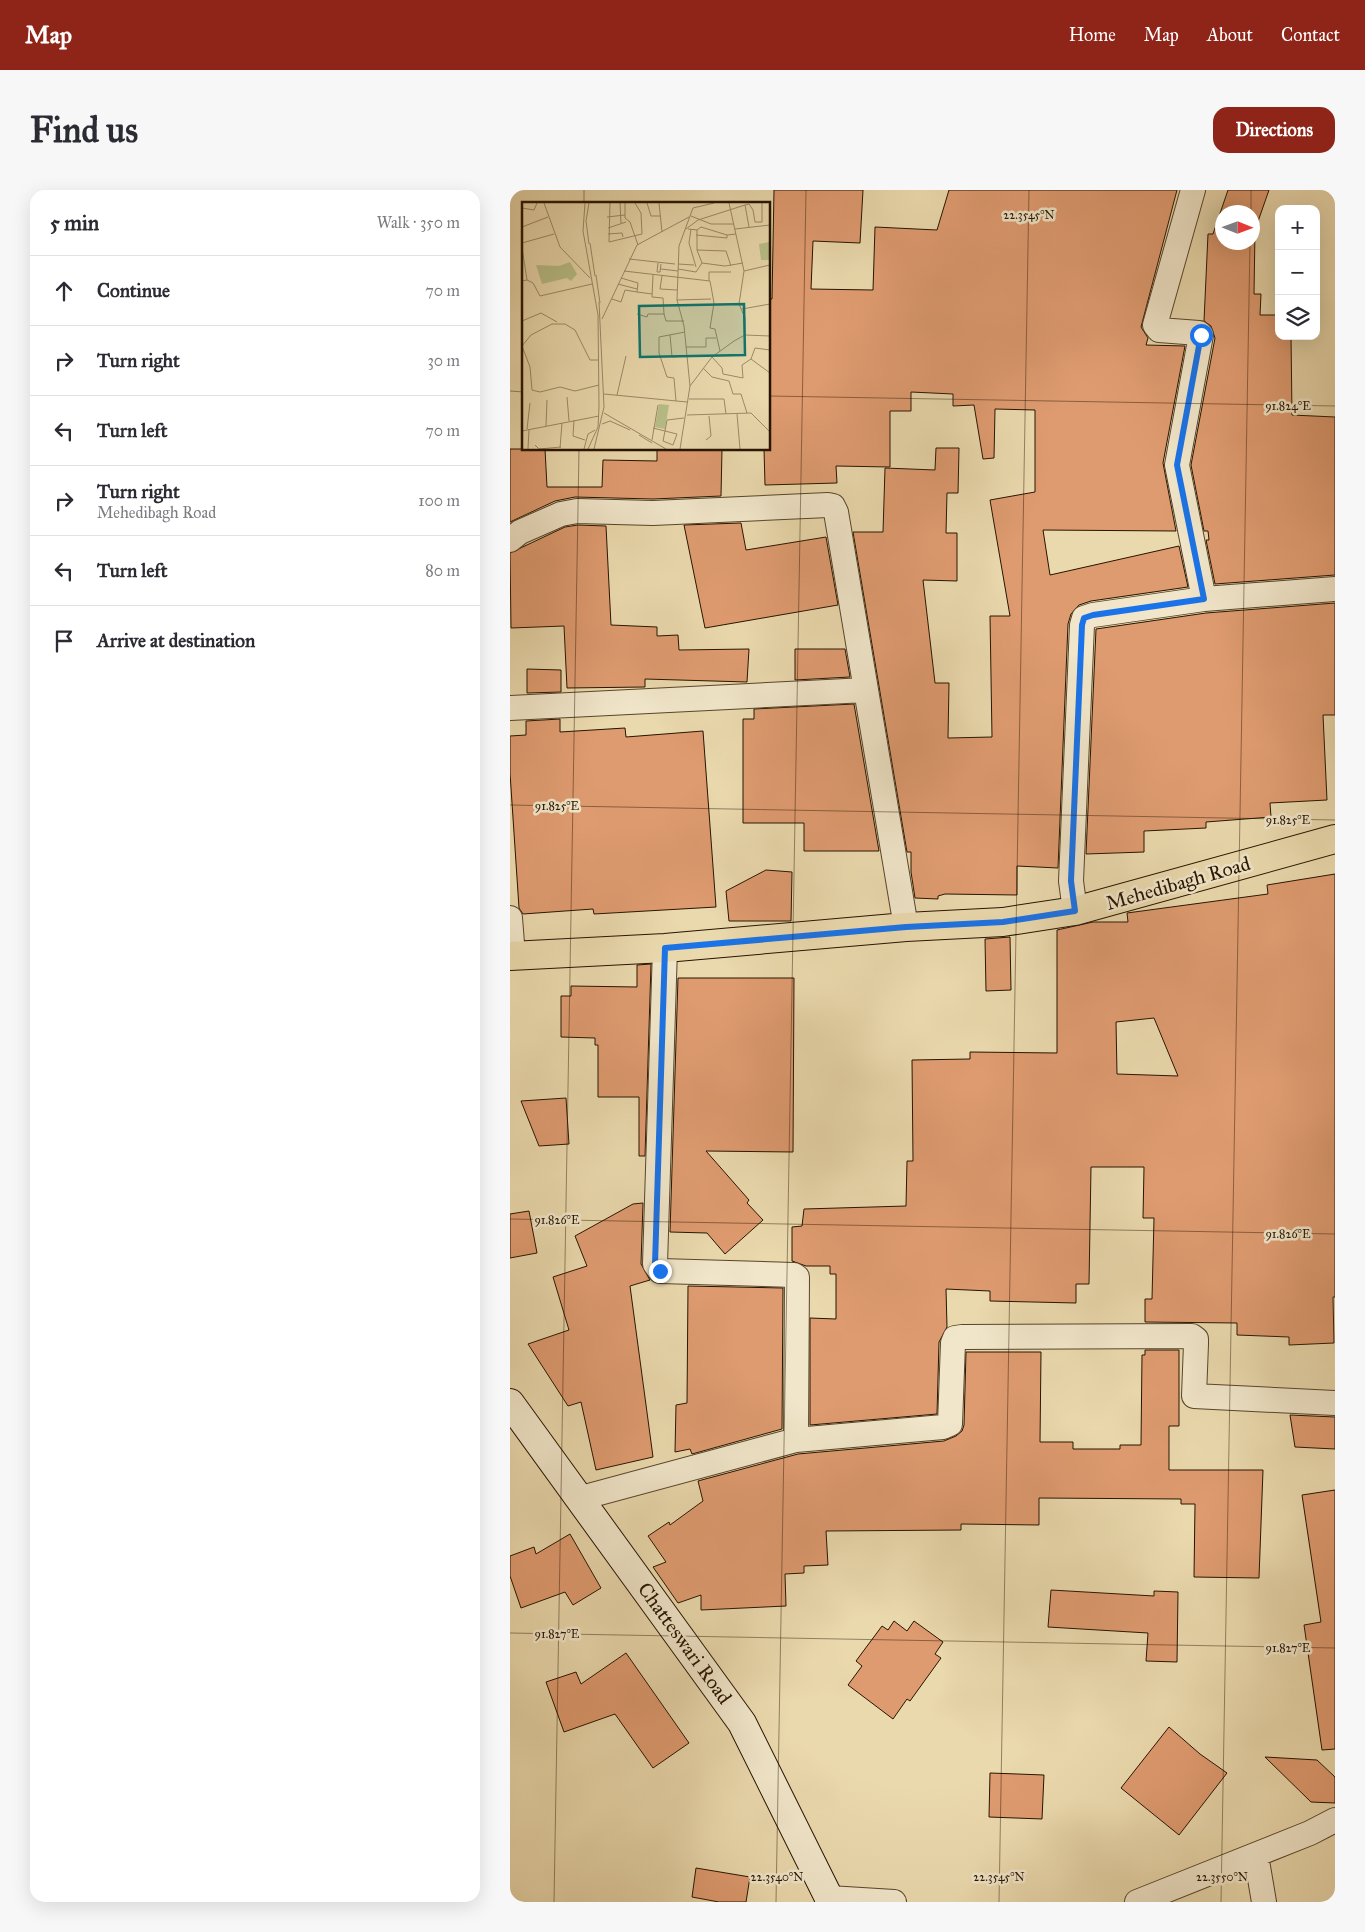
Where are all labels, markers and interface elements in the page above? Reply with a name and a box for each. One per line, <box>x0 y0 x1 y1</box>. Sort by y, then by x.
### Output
text: Map <box>25 20 72 50</box>
text: Home <box>1069 24 1116 46</box>
text: Map <box>1144 24 1179 46</box>
text: About <box>1207 24 1253 46</box>
text: Contact <box>1281 24 1340 46</box>
button: Directions <box>1213 107 1335 153</box>
text: Find us <box>30 109 138 152</box>
inset map <box>522 202 770 450</box>
north arrow <box>1215 205 1260 250</box>
map controls <box>1275 205 1320 340</box>
button: + <box>1275 205 1320 250</box>
text: 22.3545°N <box>1003 208 1055 222</box>
text: 5 min <box>50 210 99 236</box>
text: Walk · 350 m <box>377 213 460 232</box>
button: − <box>1275 250 1320 295</box>
icon: ahead <box>50 277 78 305</box>
text: Continue <box>97 279 170 302</box>
text: 70 m <box>425 281 460 300</box>
button: layers <box>1275 295 1320 340</box>
route start <box>1190 324 1213 347</box>
icon: right <box>50 347 78 375</box>
text: Turn right <box>97 349 180 372</box>
text: 30 m <box>427 351 460 370</box>
text: 91.824°E <box>1265 399 1311 413</box>
icon: left <box>50 417 78 445</box>
text: Turn left <box>97 419 167 442</box>
text: 70 m <box>425 421 460 440</box>
text: Turn right <box>97 480 180 503</box>
icon: right <box>50 487 78 515</box>
text: 100 m <box>418 491 460 510</box>
text: Mehedibagh Road <box>97 503 216 522</box>
icon: left <box>50 557 78 585</box>
text: Turn left <box>97 559 167 582</box>
text: 80 m <box>425 561 460 580</box>
icon: arrive <box>50 627 78 655</box>
text: Arrive at destination <box>97 629 255 652</box>
text: 91.825°E <box>535 799 580 813</box>
text: 91.825°E <box>1266 813 1311 827</box>
street label: Mehedibagh Road <box>1103 851 1253 916</box>
text: 91.826°E <box>535 1213 580 1227</box>
text: 91.826°E <box>1266 1227 1311 1241</box>
route end <box>649 1260 672 1283</box>
street label: Chatteswari Road <box>633 1578 737 1708</box>
text: 91.827°E <box>535 1627 580 1641</box>
text: 91.827°E <box>1266 1641 1311 1655</box>
text: 22.3540°N <box>751 1870 803 1884</box>
text: 22.3545°N <box>973 1870 1025 1884</box>
text: 22.3550°N <box>1196 1870 1248 1884</box>

